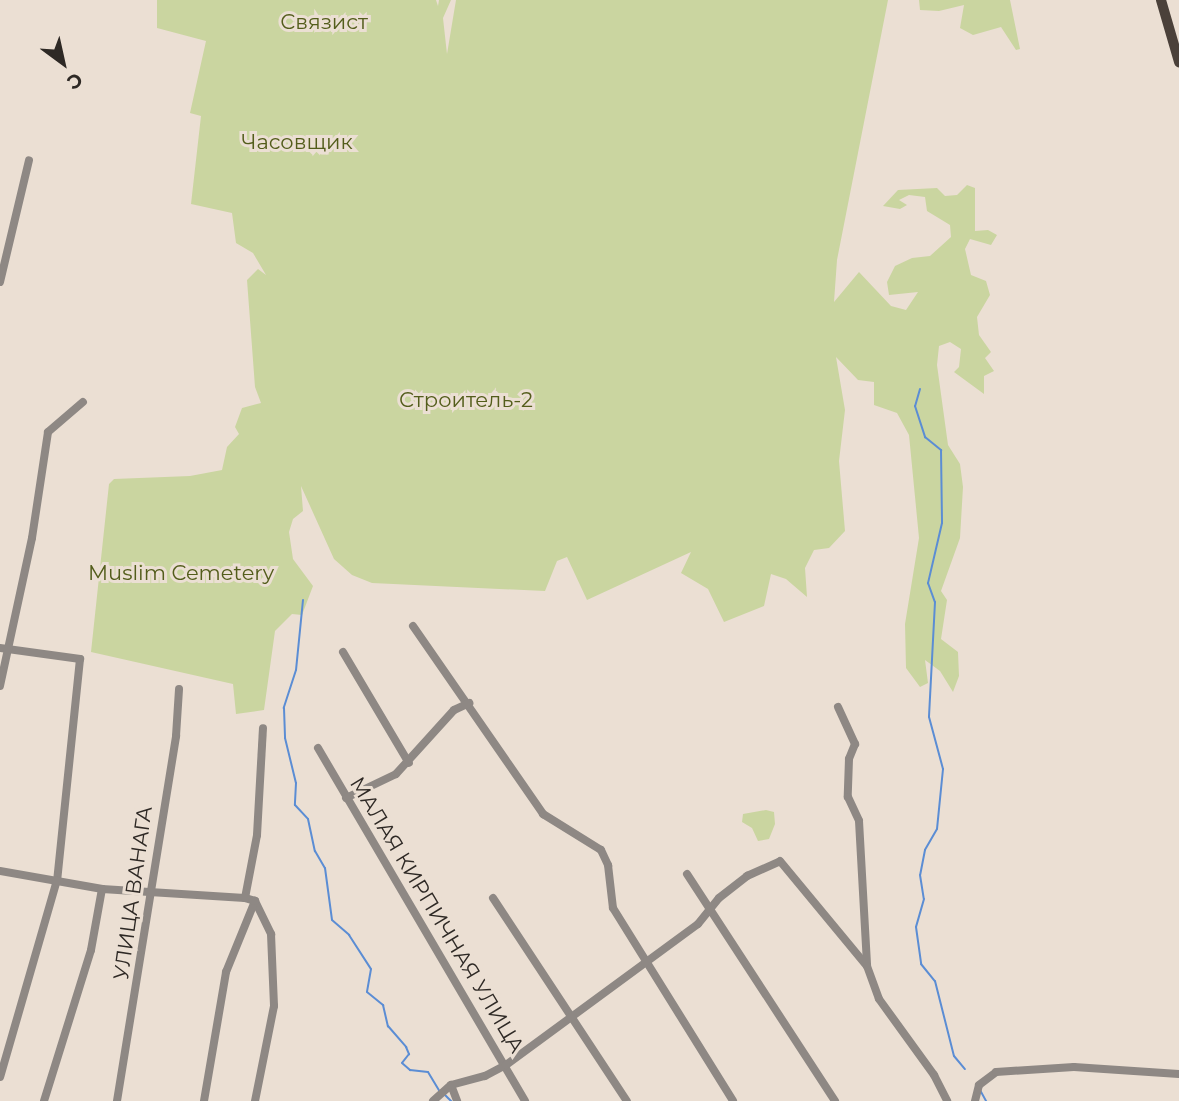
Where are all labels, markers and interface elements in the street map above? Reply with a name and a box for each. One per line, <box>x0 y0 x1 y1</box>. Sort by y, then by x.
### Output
park label: Связист <box>280 9 368 35</box>
north arrow <box>28 28 98 98</box>
text: С <box>63 68 87 94</box>
park label: Часовщик <box>241 129 353 155</box>
park label: Строитель-2 <box>399 387 533 413</box>
park label: Muslim Cemetery <box>88 560 274 586</box>
street label: МАЛАЯ КИРПИЧНАЯ УЛИЦА <box>344 772 530 1058</box>
street label: УЛИЦА ВАНАГА <box>108 805 158 981</box>

